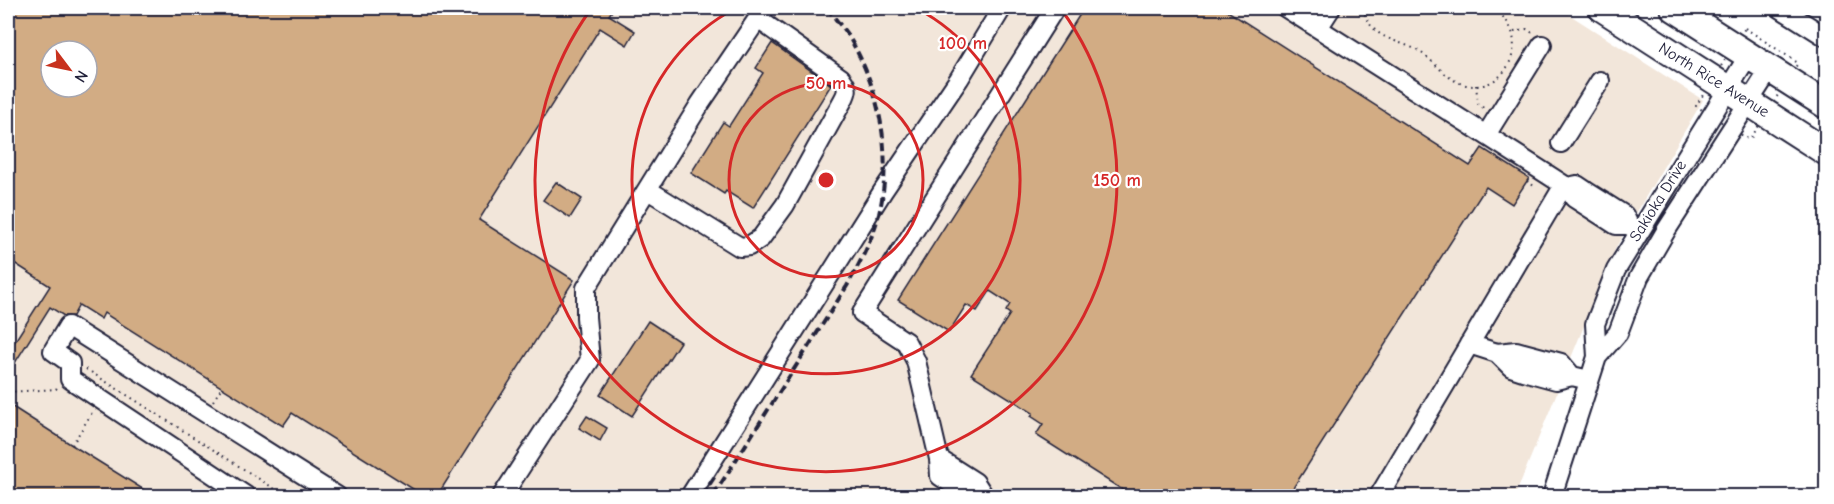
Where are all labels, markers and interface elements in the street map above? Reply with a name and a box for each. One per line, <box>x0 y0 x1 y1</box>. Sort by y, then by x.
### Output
text: 100 m <box>939 33 987 54</box>
north arrow <box>39 39 99 99</box>
street label: North Rice Avenue <box>1655 39 1773 121</box>
text: N <box>70 67 91 86</box>
text: 50 m <box>806 73 846 94</box>
street label: Sakioka Drive <box>1626 157 1690 245</box>
centre of rings <box>816 170 836 190</box>
text: 150 m <box>1093 170 1141 191</box>

